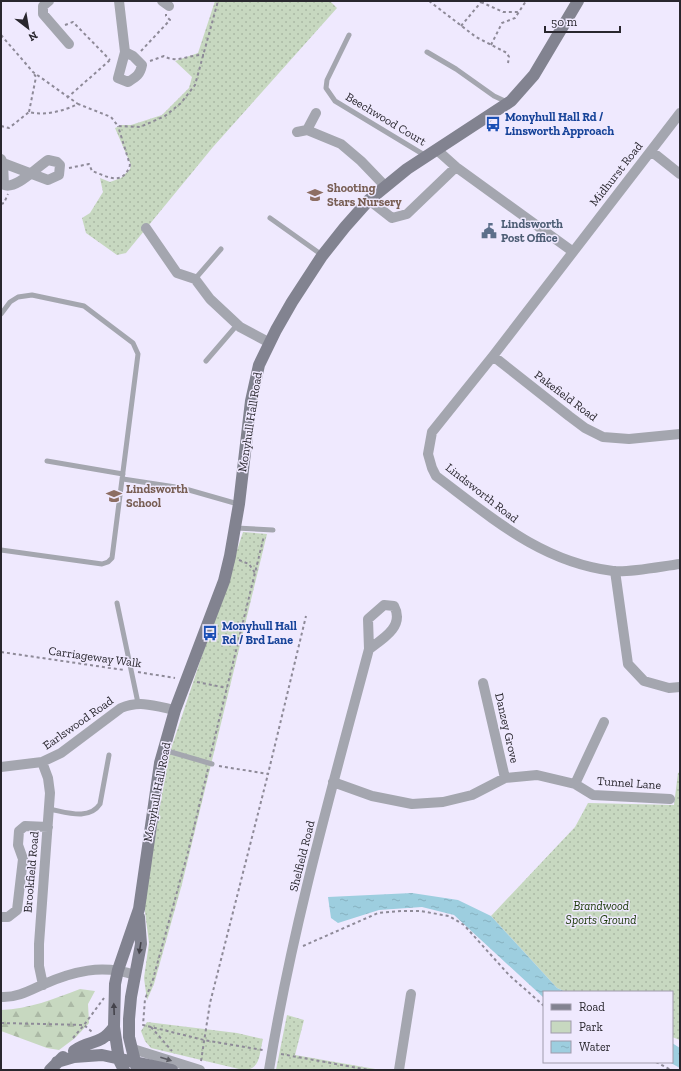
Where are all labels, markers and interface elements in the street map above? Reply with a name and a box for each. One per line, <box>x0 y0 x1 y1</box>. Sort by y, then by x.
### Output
north arrow <box>8 8 48 48</box>
scale bar <box>545 8 620 34</box>
text: 50 m <box>551 15 578 29</box>
text: N <box>25 28 40 44</box>
street label: Beechwood Court <box>343 89 429 149</box>
place label: Monyhull Hall Rd / Linsworth Approach <box>505 110 614 138</box>
bus stop icon: Monyhull Hall Rd / Linsworth Approach <box>484 115 502 133</box>
street label: Midhurst Road <box>587 139 646 209</box>
place label: Shooting Stars Nursery <box>327 181 402 209</box>
school or university icon: Shooting Stars Nursery <box>306 186 324 204</box>
place label: Lindsworth Post Office <box>501 217 563 245</box>
public building icon: Lindsworth Post Office <box>480 222 498 240</box>
street label: Pakefield Road <box>532 368 601 424</box>
street label: Monyhull Hall Road <box>235 371 265 473</box>
street label: Lindsworth Road <box>443 460 521 526</box>
place label: Lindsworth School <box>126 482 188 510</box>
school or university icon: Lindsworth School <box>105 487 123 505</box>
place label: Monyhull Hall Rd / Brd Lane <box>222 619 297 647</box>
bus stop icon: Monyhull Hall Rd / Brd Lane <box>201 624 219 642</box>
street label: Carriageway Walk <box>48 644 143 671</box>
street label: Danzey Grove <box>492 692 522 765</box>
street label: Earlswood Road <box>40 693 116 752</box>
street label: Monyhull Hall Road <box>140 741 174 843</box>
street label: Tunnel Lane <box>596 774 662 792</box>
street label: Shelfield Road <box>286 819 318 893</box>
street label: Brookfield Road <box>20 830 42 913</box>
park label: Brandwood Sports Ground <box>566 899 636 927</box>
one-way arrow <box>137 942 143 954</box>
legend <box>543 991 673 1063</box>
text: Road <box>579 1000 605 1014</box>
one-way arrow <box>110 1003 117 1015</box>
text: Park <box>579 1020 604 1034</box>
text: Water <box>579 1040 611 1054</box>
one-way arrow <box>161 1056 173 1062</box>

